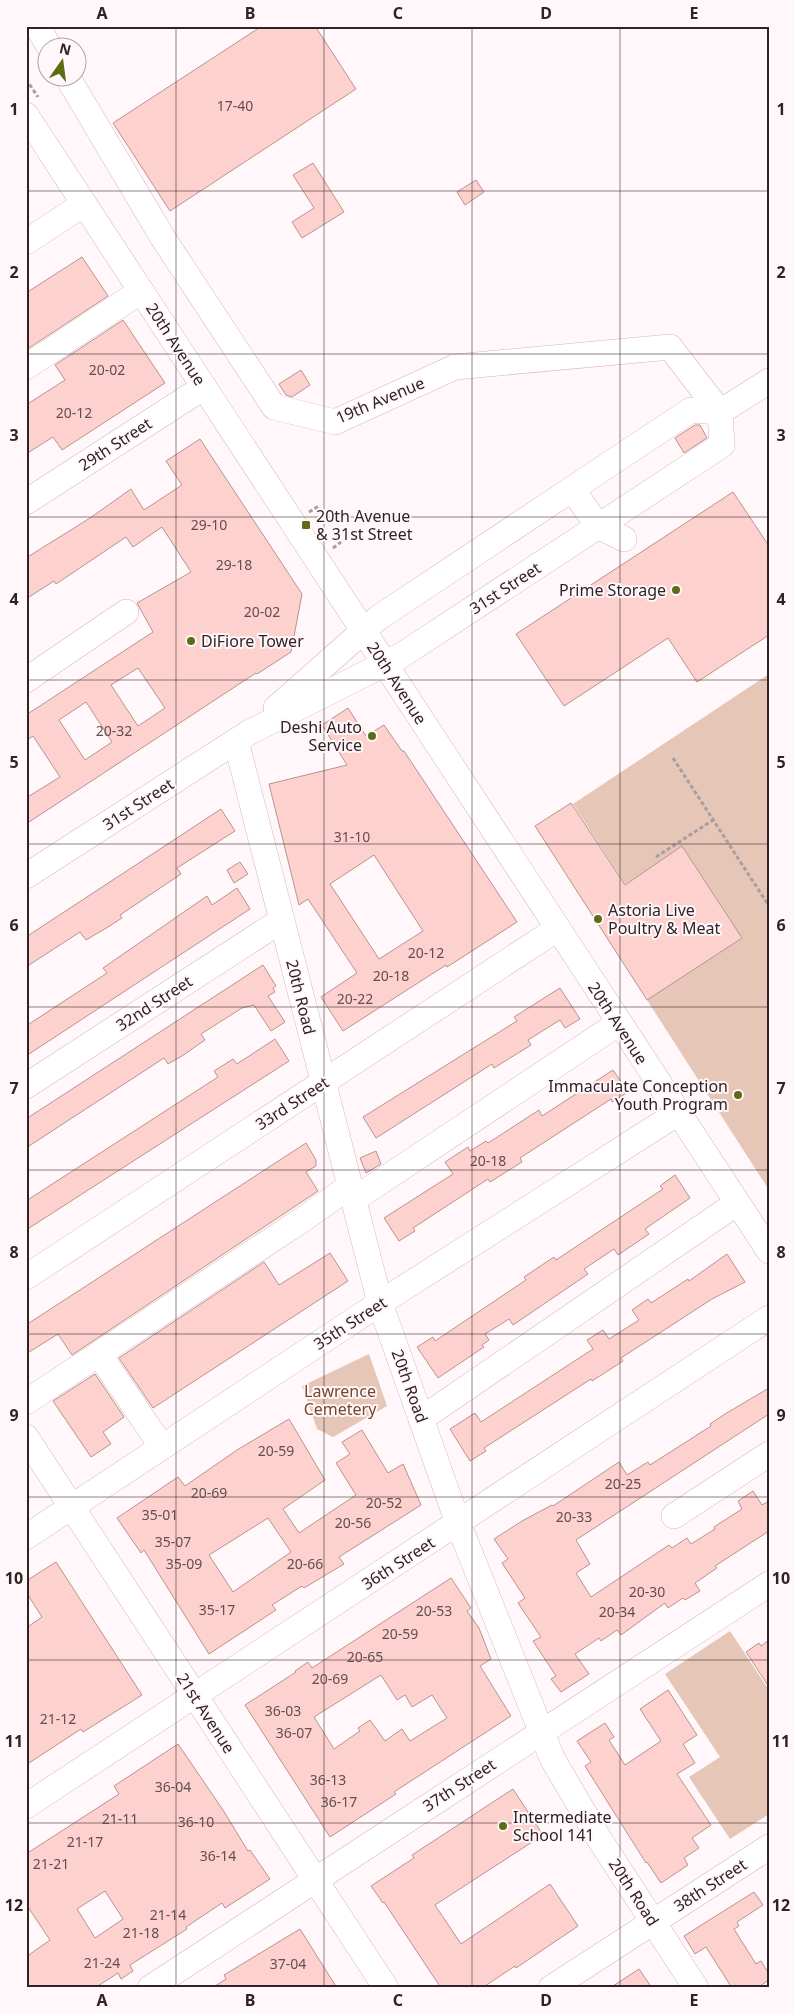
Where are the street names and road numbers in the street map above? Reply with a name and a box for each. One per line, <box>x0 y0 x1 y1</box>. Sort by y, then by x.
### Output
street label: 20th Avenue <box>141 298 211 390</box>
street label: 19th Avenue <box>332 371 428 429</box>
street label: 29th Street <box>74 412 156 476</box>
street label: 31st Street <box>465 557 545 619</box>
street label: 20th Avenue <box>362 637 432 729</box>
street label: 31st Street <box>98 773 178 835</box>
street label: 20th Road <box>281 957 321 1037</box>
street label: 32nd Street <box>112 970 197 1036</box>
street label: 20th Avenue <box>583 977 653 1069</box>
street label: 33rd Street <box>251 1071 333 1135</box>
street label: 35th Street <box>309 1291 391 1355</box>
street label: 20th Road <box>387 1346 433 1426</box>
street label: 36th Street <box>357 1531 439 1595</box>
street label: 21st Avenue <box>172 1668 240 1758</box>
street label: 37th Street <box>418 1753 500 1817</box>
street label: 38th Street <box>669 1853 751 1917</box>
street label: 20th Road <box>604 1854 664 1930</box>

